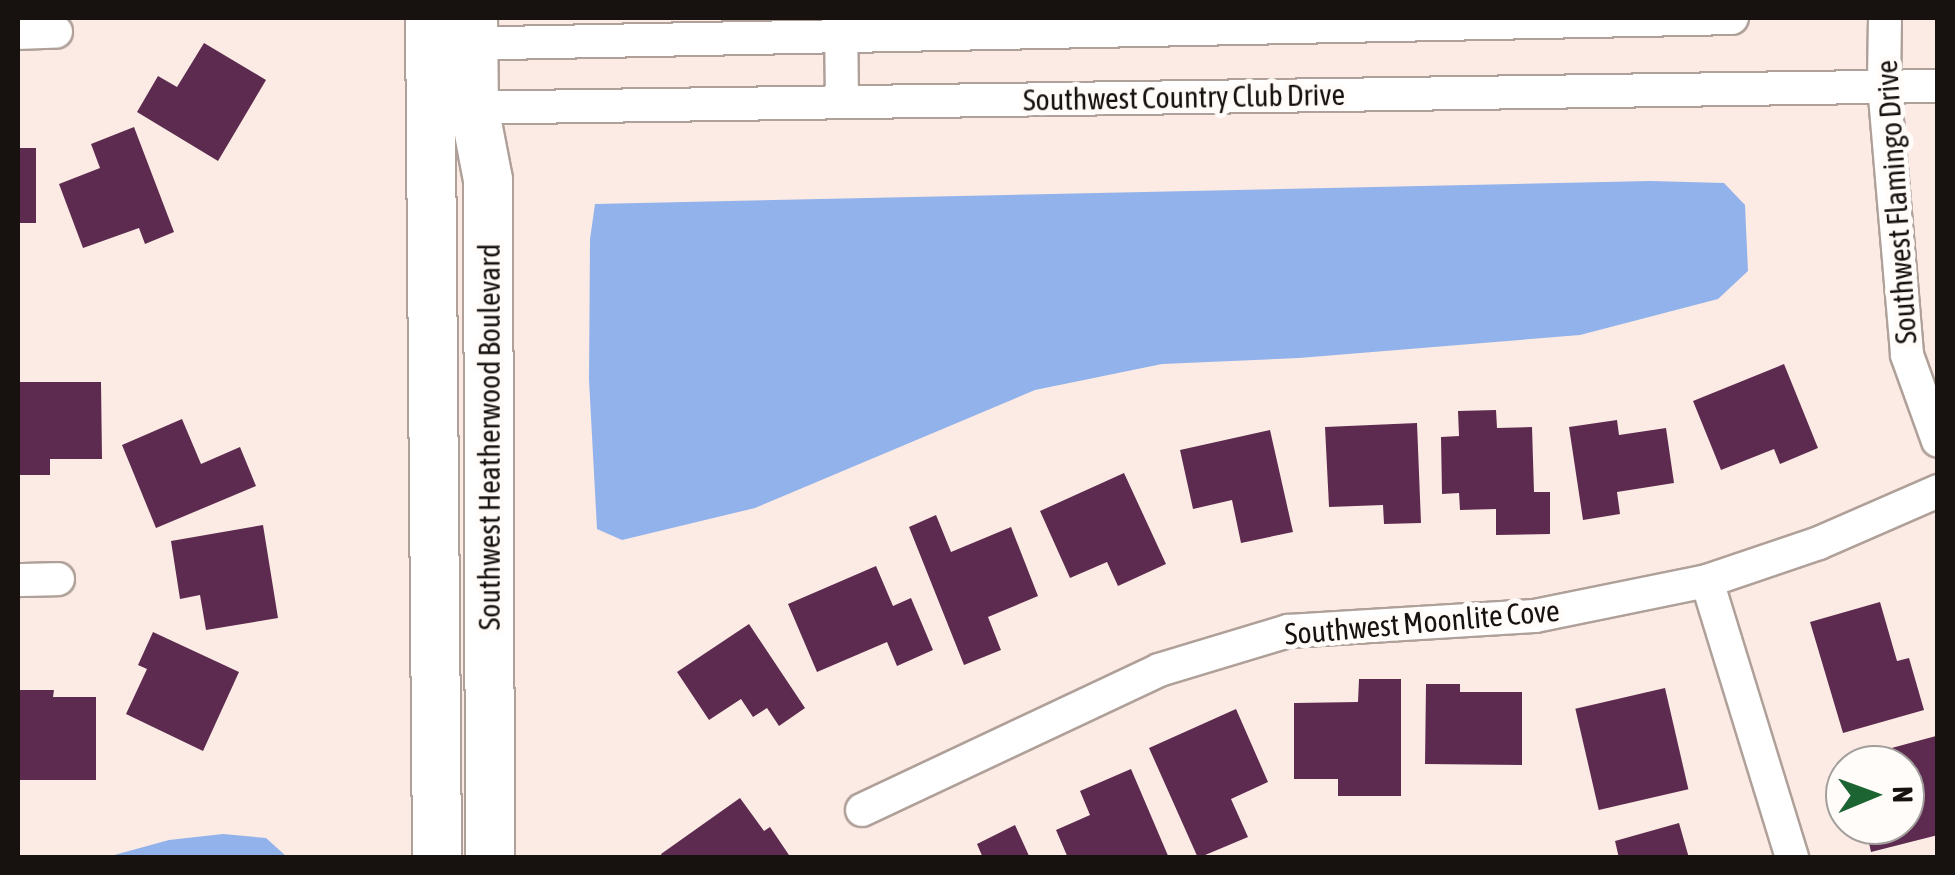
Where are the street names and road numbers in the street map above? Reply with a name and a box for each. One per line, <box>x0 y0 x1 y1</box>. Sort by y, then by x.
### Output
street label: Southwest Flamingo Drive <box>1868 59 1924 345</box>
street label: Southwest Country Club Drive <box>1023 76 1345 118</box>
street label: Southwest Heatherwood Boulevard <box>471 244 507 630</box>
street label: Southwest Moonlite Cove <box>1283 592 1561 652</box>

